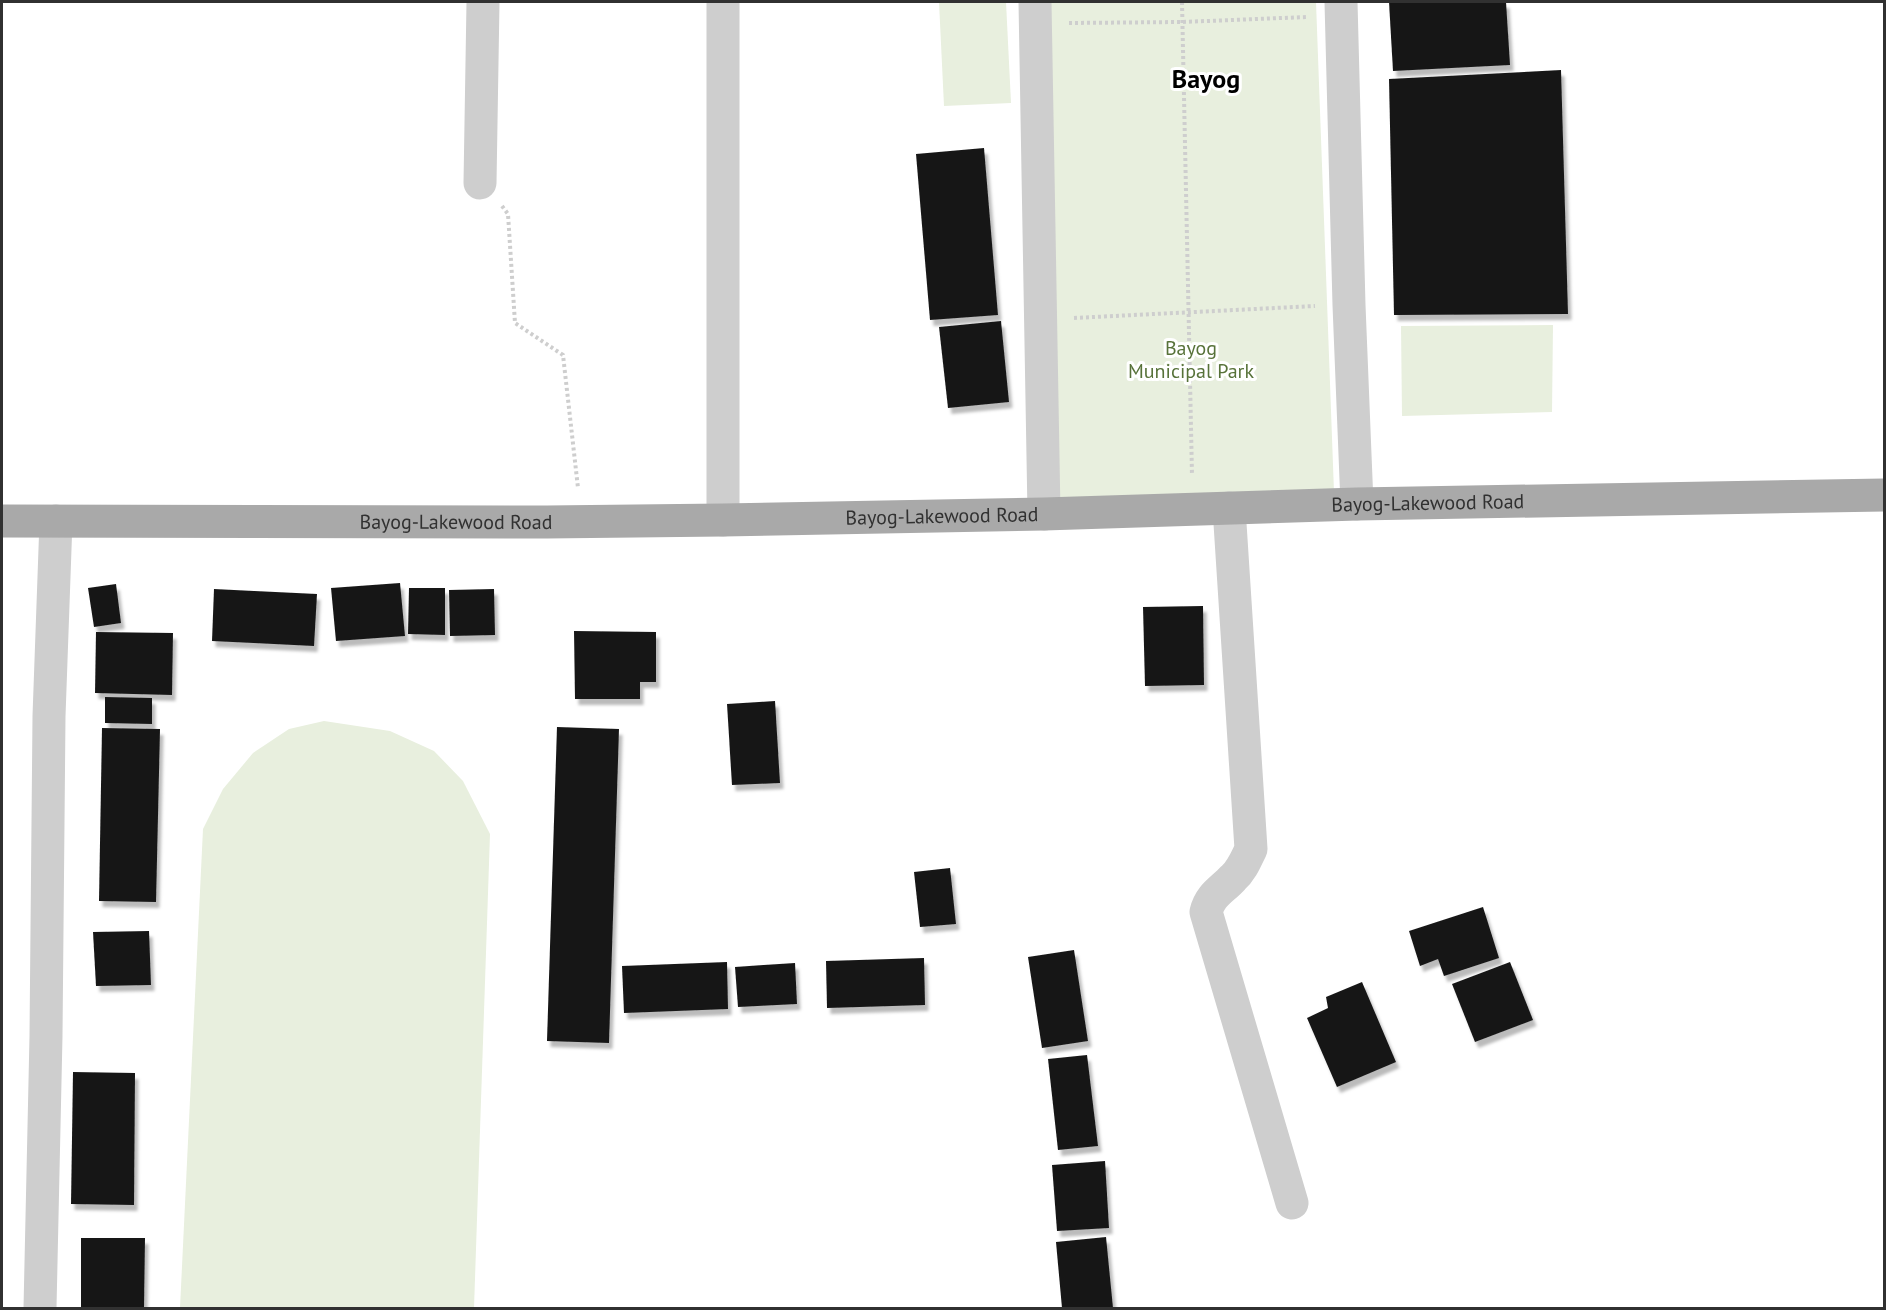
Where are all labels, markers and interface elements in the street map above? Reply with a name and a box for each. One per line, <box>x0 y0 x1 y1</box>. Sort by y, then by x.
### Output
district label: Bayog <box>1172 62 1240 95</box>
park label: Bayog Municipal Park <box>1128 335 1254 384</box>
street label: Bayog-Lakewood Road <box>1331 488 1524 518</box>
street label: Bayog-Lakewood Road <box>845 501 1039 531</box>
street label: Bayog-Lakewood Road <box>359 509 553 535</box>

